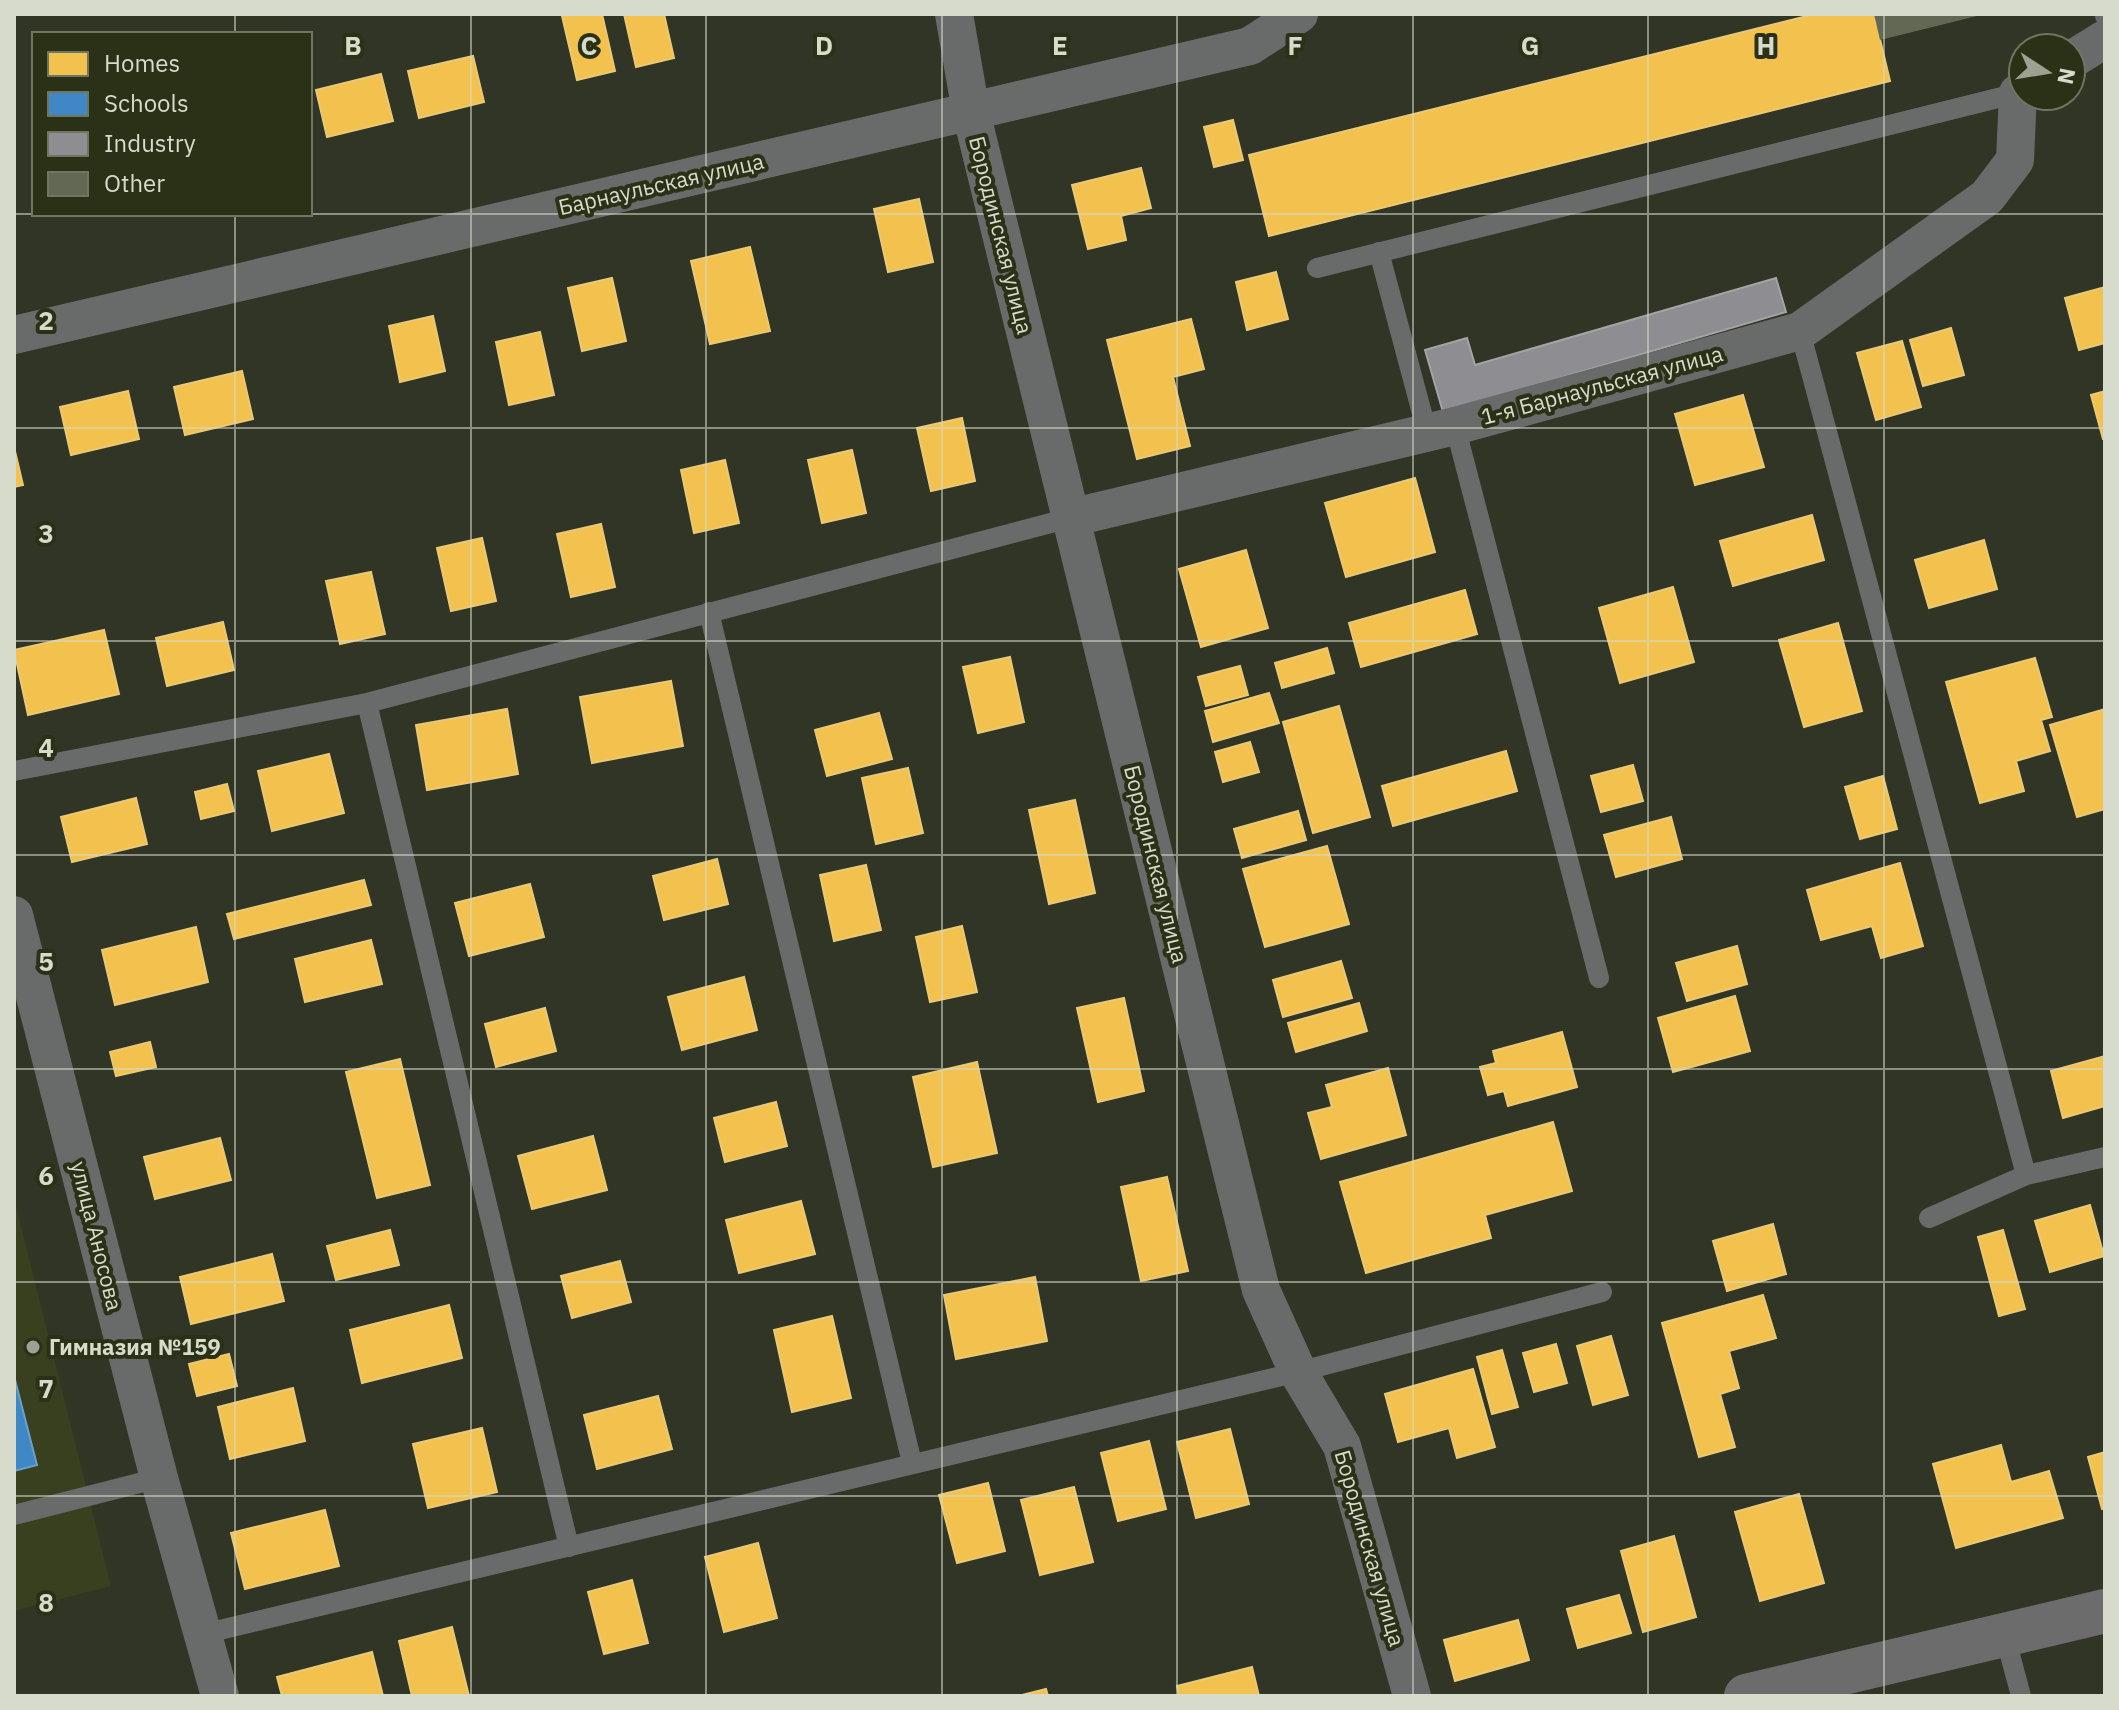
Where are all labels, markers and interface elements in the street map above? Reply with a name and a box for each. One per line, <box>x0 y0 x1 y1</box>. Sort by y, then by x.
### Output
text: B <box>344 28 362 62</box>
text: C <box>581 28 598 62</box>
text: D <box>815 28 833 62</box>
text: E <box>1052 28 1068 62</box>
text: F <box>1287 28 1303 62</box>
text: G <box>1521 28 1539 62</box>
text: H <box>1757 28 1775 62</box>
legend <box>32 32 312 216</box>
north arrow <box>2007 32 2087 112</box>
text: Homes <box>104 47 180 79</box>
text: N <box>2051 65 2083 87</box>
text: Schools <box>104 87 189 119</box>
text: Industry <box>104 127 196 159</box>
street label: Бородинская улица <box>963 133 1040 337</box>
street label: Барнаульская улица <box>555 146 767 221</box>
text: Other <box>104 167 165 199</box>
text: 2 <box>38 303 54 337</box>
street label: 1-я Барнаульская улица <box>1478 338 1726 431</box>
text: 3 <box>38 516 54 550</box>
text: 4 <box>38 730 54 764</box>
street label: Бородинская улица <box>1118 762 1195 966</box>
text: 5 <box>38 944 54 978</box>
text: 6 <box>38 1158 54 1192</box>
street label: улица Аносова <box>65 1158 130 1314</box>
place label: Гимназия №159 <box>49 1332 221 1361</box>
marker: Гимназия №159 <box>24 1338 42 1356</box>
text: 7 <box>38 1371 54 1405</box>
street label: Бородинская улица <box>1329 1446 1412 1650</box>
text: 8 <box>38 1585 54 1619</box>

